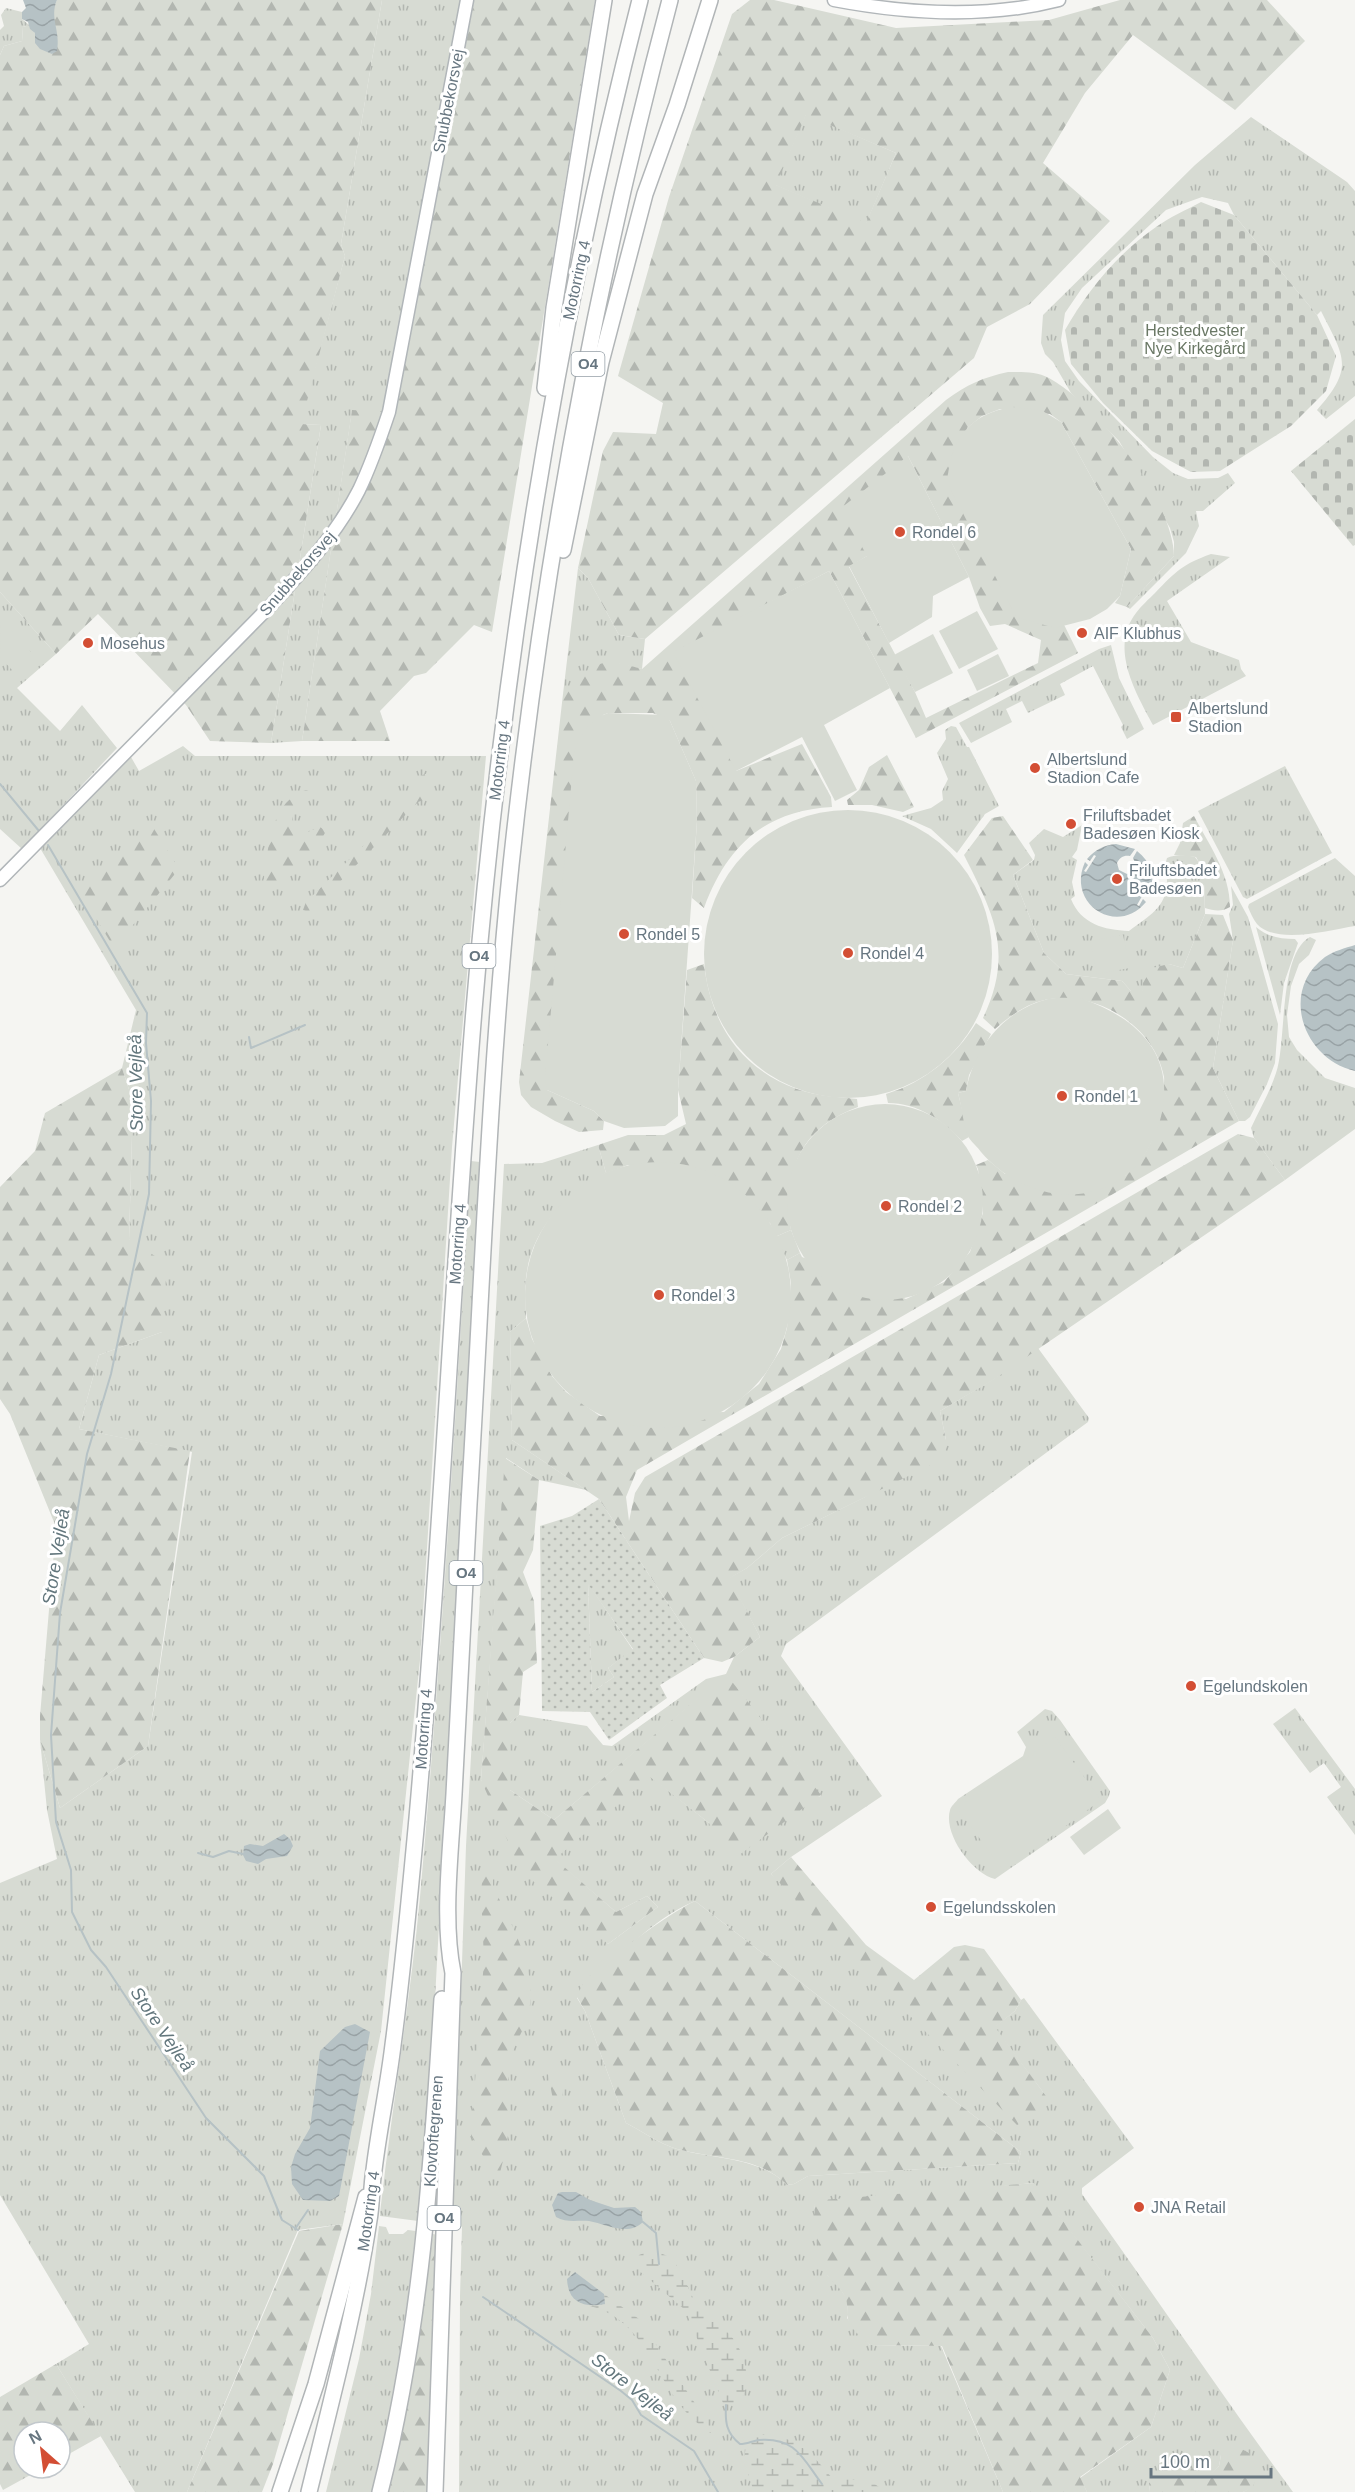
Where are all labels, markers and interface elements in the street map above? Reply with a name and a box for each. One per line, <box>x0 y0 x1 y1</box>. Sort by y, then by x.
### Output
street label: Snubbekorsvej <box>430 48 467 155</box>
street label: Motorring 4 <box>560 239 593 321</box>
park label: Herstedvester Nye Kirkegård <box>1144 322 1246 357</box>
road number: O4 <box>572 352 604 376</box>
place label: Rondel 6 <box>912 524 976 541</box>
marker: Rondel 6 <box>893 525 907 539</box>
street label: Snubbekorsvej <box>256 528 339 619</box>
place label: AIF Klubhus <box>1094 625 1181 642</box>
marker: AIF Klubhus <box>1075 626 1089 640</box>
place label: Mosehus <box>100 635 165 652</box>
marker: Mosehus <box>81 636 95 650</box>
place label: Albertslund Stadion <box>1188 700 1268 735</box>
marker: Albertslund Stadion <box>1169 710 1183 724</box>
street label: Motorring 4 <box>486 719 513 801</box>
place label: Albertslund Stadion Cafe <box>1047 751 1140 786</box>
marker: Albertslund Stadion Cafe <box>1028 761 1042 775</box>
place label: Friluftsbadet Badesøen Kiosk <box>1083 807 1201 842</box>
marker: Friluftsbadet Badesøen Kiosk <box>1064 817 1078 831</box>
place label: Friluftsbadet Badesøen <box>1129 862 1218 897</box>
marker: Friluftsbadet Badesøen <box>1110 872 1124 886</box>
place label: Rondel 5 <box>636 926 700 943</box>
marker: Rondel 5 <box>617 927 631 941</box>
road number: O4 <box>462 944 496 968</box>
place label: Rondel 4 <box>860 945 924 962</box>
marker: Rondel 4 <box>841 946 855 960</box>
water label: Store Vejleå <box>125 1034 147 1132</box>
place label: Rondel 1 <box>1074 1088 1138 1105</box>
marker: Rondel 1 <box>1055 1089 1069 1103</box>
place label: Rondel 2 <box>898 1198 962 1215</box>
marker: Rondel 2 <box>879 1199 893 1213</box>
street label: Motorring 4 <box>446 1203 469 1285</box>
place label: Rondel 3 <box>671 1287 735 1304</box>
marker: Rondel 3 <box>652 1288 666 1302</box>
water label: Store Vejleå <box>39 1507 73 1607</box>
road number: O4 <box>450 1561 482 1585</box>
place label: Egelundskolen <box>1203 1678 1308 1695</box>
marker: Egelundskolen <box>1184 1679 1198 1693</box>
street label: Motorring 4 <box>412 1688 435 1770</box>
place label: Egelundsskolen <box>943 1899 1056 1916</box>
marker: Egelundsskolen <box>924 1900 938 1914</box>
water label: Store Vejleå <box>126 1983 198 2075</box>
street label: Klovtoftegrenen <box>421 2075 446 2188</box>
street label: Motorring 4 <box>354 2170 383 2252</box>
place label: JNA Retail <box>1151 2199 1226 2216</box>
marker: JNA Retail <box>1132 2200 1146 2214</box>
road number: O4 <box>428 2206 460 2230</box>
water label: Store Vejleå <box>587 2349 677 2425</box>
north arrow <box>12 2420 72 2480</box>
text: N <box>26 2427 44 2447</box>
scale bar <box>1151 2441 1271 2479</box>
text: 100 m <box>1160 2452 1210 2472</box>

